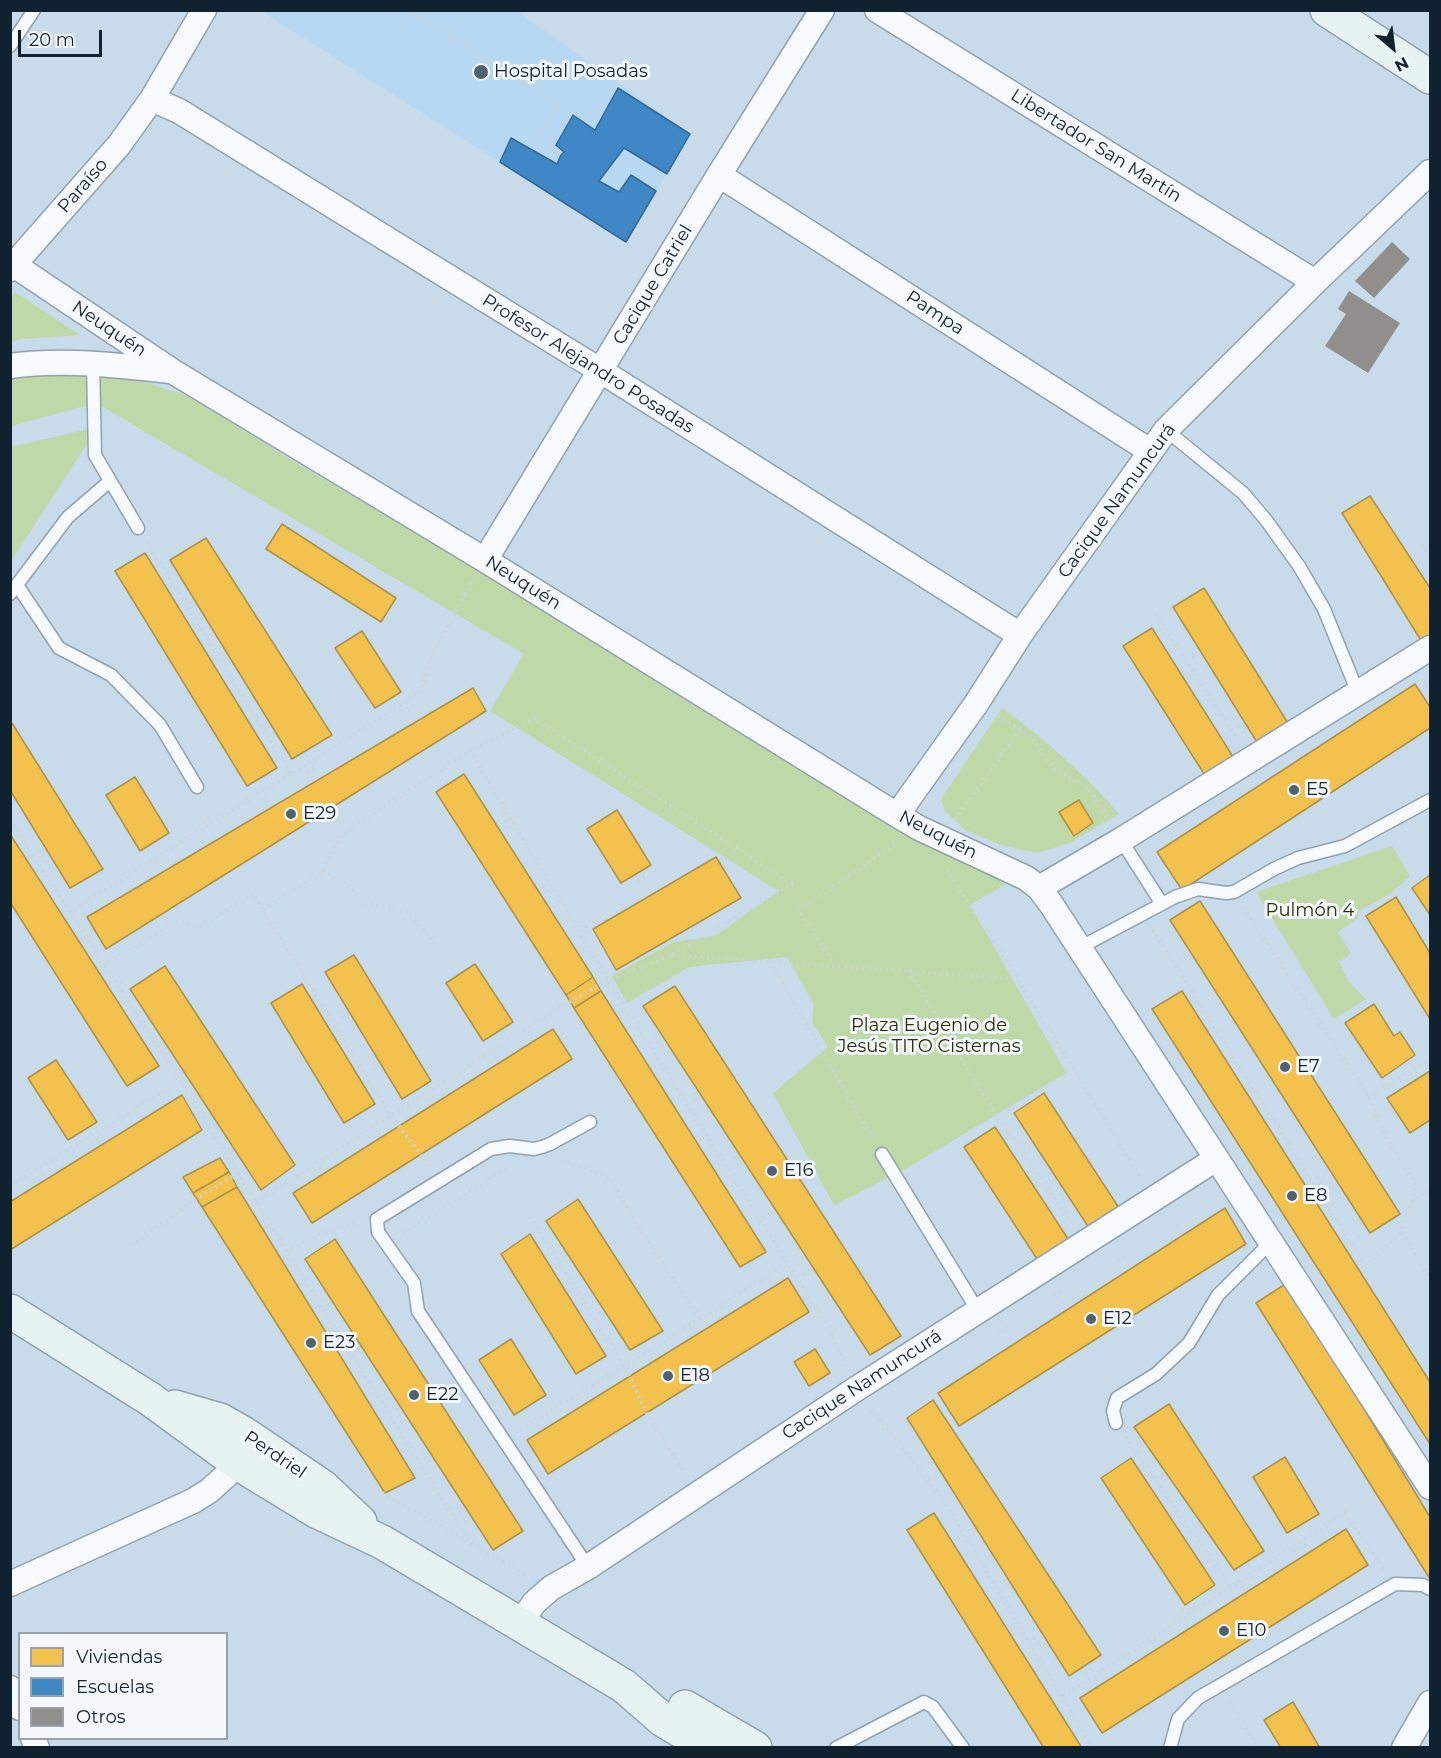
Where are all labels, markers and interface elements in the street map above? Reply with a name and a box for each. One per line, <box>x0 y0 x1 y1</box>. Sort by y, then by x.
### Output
scale bar <box>21 18 105 56</box>
north arrow <box>1363 18 1423 78</box>
text: 20 m <box>29 29 75 51</box>
text: N <box>1392 53 1412 76</box>
place label: Hospital Posadas <box>494 61 648 83</box>
marker: Hospital Posadas <box>472 63 490 81</box>
street label: Libertador San Martín <box>1007 85 1185 207</box>
street label: Paraíso <box>53 154 113 218</box>
street label: Cacique Catriel <box>609 221 697 349</box>
street label: Pampa <box>902 286 968 340</box>
street label: Profesor Alejandro Posadas <box>478 290 698 438</box>
street label: Neuquén <box>68 296 150 362</box>
street label: Cacique Namuncurá <box>1054 419 1180 583</box>
street label: Neuquén <box>481 551 565 615</box>
place label: E5 <box>1306 779 1328 801</box>
marker: E5 <box>1287 783 1301 797</box>
place label: E29 <box>303 803 336 825</box>
street label: Neuquén <box>895 806 981 864</box>
marker: E29 <box>284 807 298 821</box>
park label: Pulmón 4 <box>1265 900 1355 922</box>
park label: Plaza Eugenio de Jesús TITO Cisternas <box>838 1015 1020 1058</box>
place label: E7 <box>1297 1056 1320 1078</box>
marker: E7 <box>1278 1060 1292 1074</box>
place label: E16 <box>784 1160 814 1182</box>
marker: E16 <box>765 1164 779 1178</box>
place label: E8 <box>1304 1185 1327 1207</box>
marker: E8 <box>1285 1189 1299 1203</box>
place label: E12 <box>1103 1308 1132 1330</box>
marker: E12 <box>1084 1312 1098 1326</box>
street label: Cacique Namuncurá <box>778 1325 946 1445</box>
place label: E23 <box>323 1332 355 1354</box>
marker: E23 <box>304 1336 318 1350</box>
place label: E18 <box>680 1365 710 1387</box>
marker: E18 <box>661 1369 675 1383</box>
place label: E22 <box>426 1384 458 1406</box>
marker: E22 <box>407 1388 421 1402</box>
street label: Perdriel <box>240 1426 310 1484</box>
place label: E10 <box>1236 1620 1266 1642</box>
marker: E10 <box>1217 1624 1231 1638</box>
legend <box>18 1632 228 1740</box>
text: Viviendas <box>76 1646 162 1668</box>
text: Escuelas <box>76 1676 154 1698</box>
text: Otros <box>76 1706 126 1728</box>

